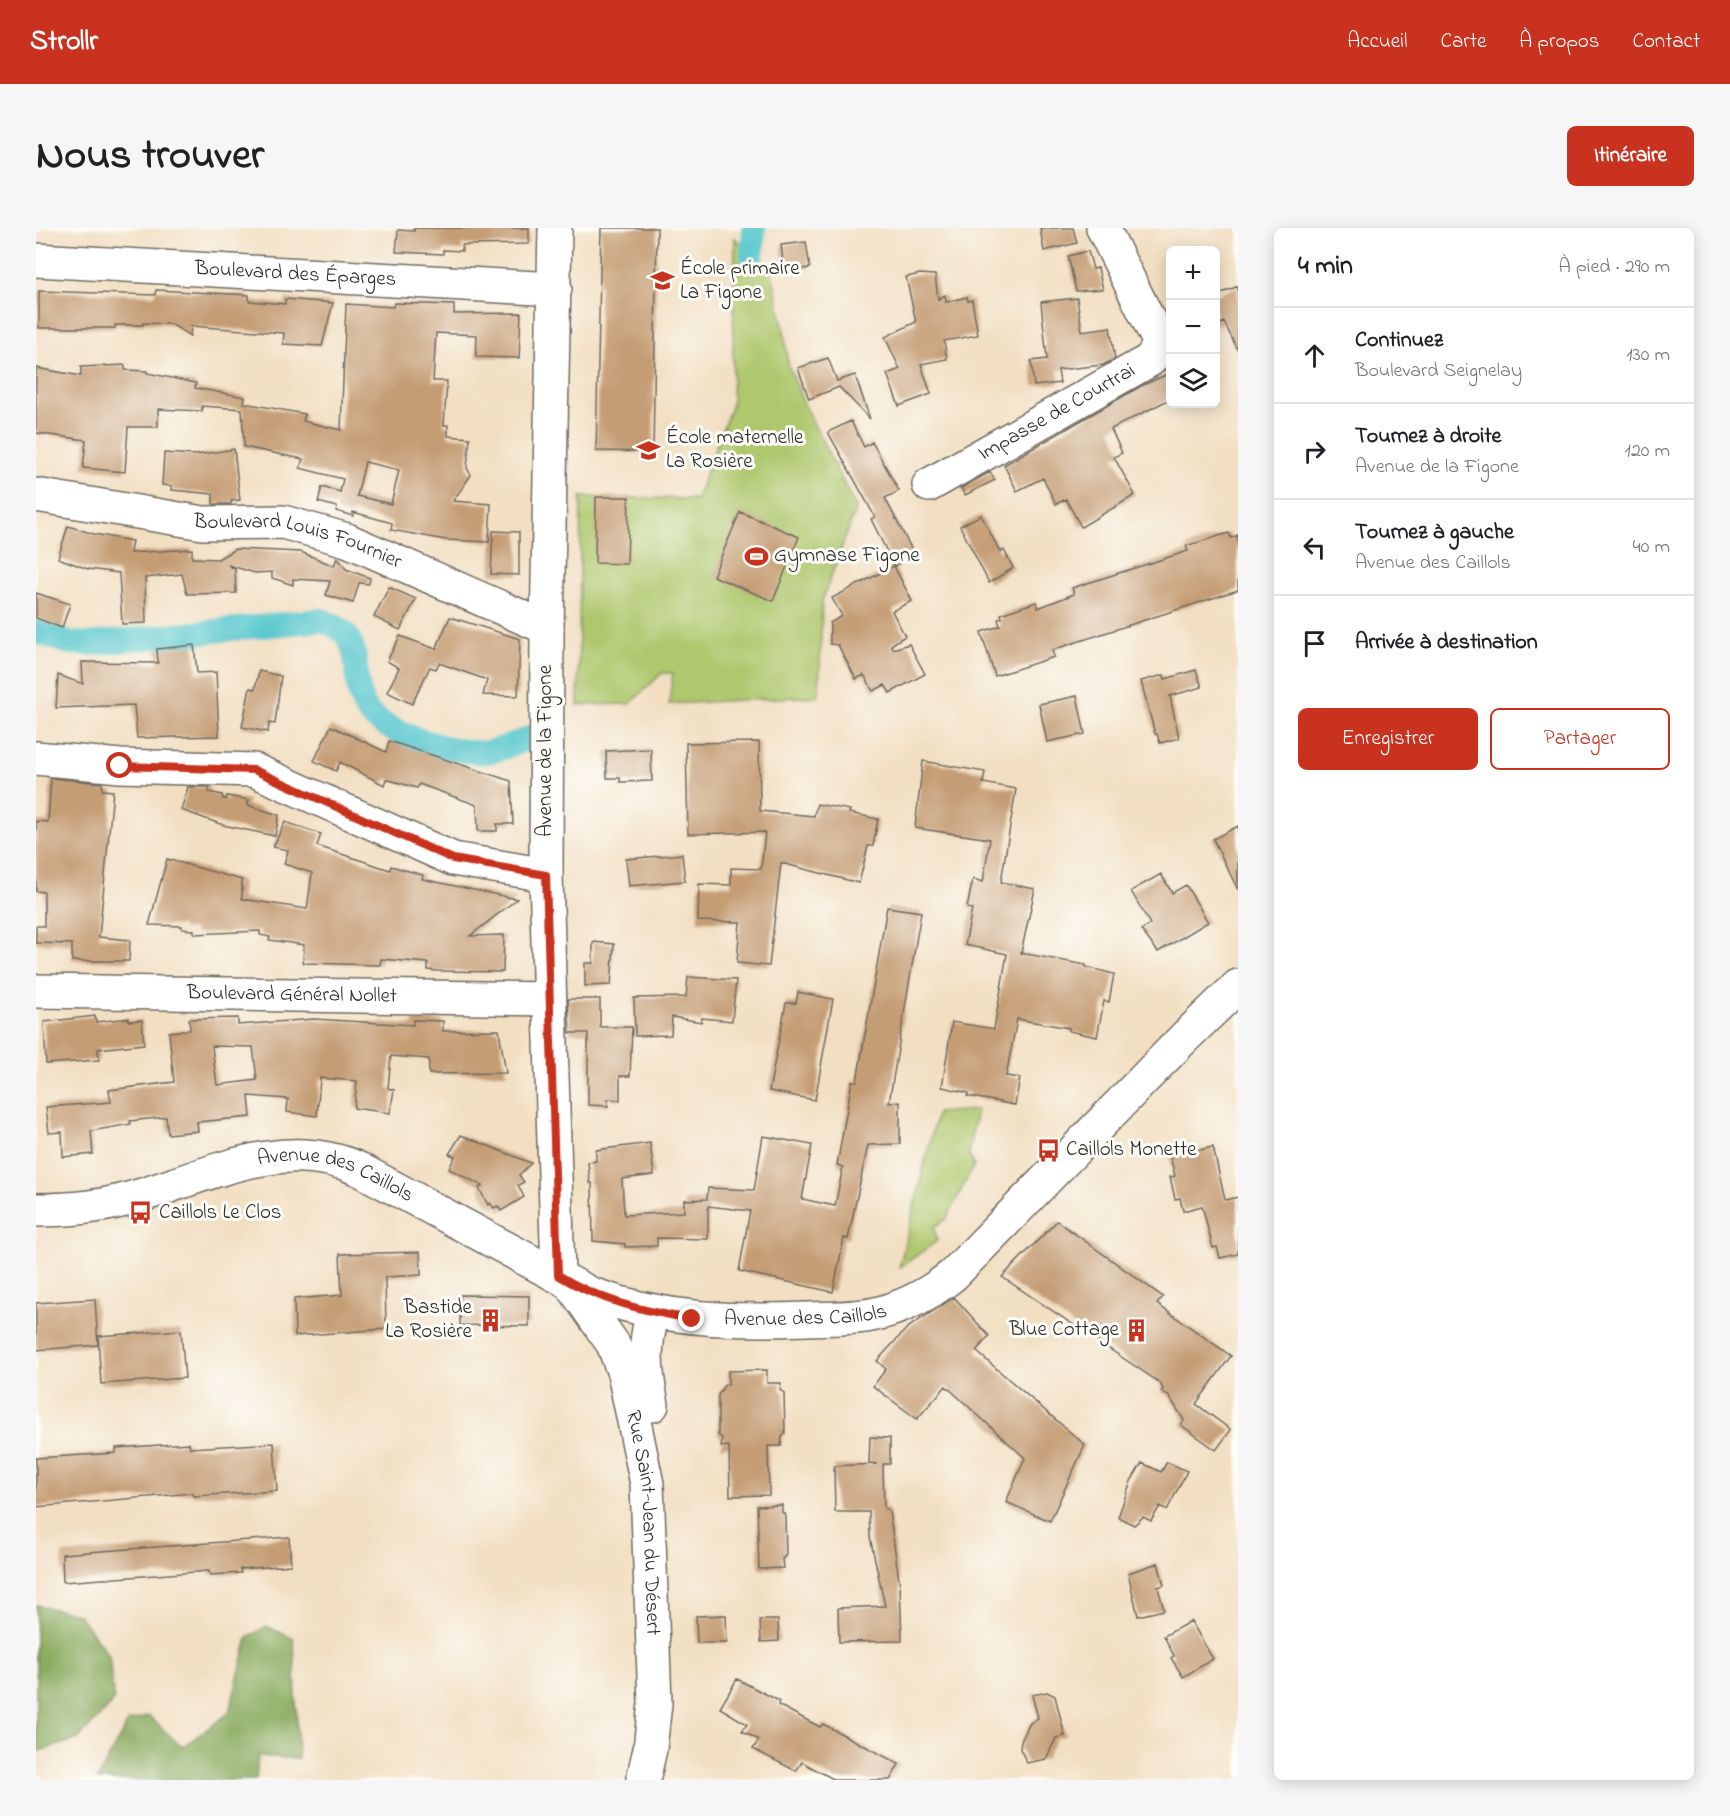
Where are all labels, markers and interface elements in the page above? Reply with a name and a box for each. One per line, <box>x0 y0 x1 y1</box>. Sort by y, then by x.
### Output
text: Strollr <box>30 22 98 63</box>
text: Accueil <box>1347 27 1408 57</box>
text: Carte <box>1441 27 1486 57</box>
text: À propos <box>1519 27 1599 57</box>
text: Contact <box>1632 27 1700 57</box>
text: Nous trouver <box>36 126 264 187</box>
button: Itinéraire <box>1567 126 1694 186</box>
map controls <box>1166 246 1220 408</box>
button: + <box>1166 246 1220 300</box>
text: 4 min <box>1298 248 1353 286</box>
text: À pied · 290 m <box>1559 253 1670 282</box>
street label: Boulevard des Éparges <box>193 254 397 296</box>
place label: École primaire La Figone <box>680 254 800 310</box>
school or university icon: École primaire La Figone <box>649 268 675 294</box>
button: − <box>1166 300 1220 354</box>
text: Continuez <box>1355 325 1443 357</box>
icon: ahead <box>1298 339 1331 372</box>
text: 130 m <box>1626 341 1670 370</box>
button: layers <box>1166 354 1220 408</box>
street label: Impasse de Courtrai <box>973 356 1141 469</box>
text: Boulevard Seignelay <box>1355 357 1522 386</box>
text: Tournez à droite <box>1355 421 1501 453</box>
place label: École maternelle La Rosière <box>666 423 804 477</box>
icon: right <box>1298 435 1331 468</box>
school or university icon: École maternelle La Rosière <box>635 437 661 463</box>
text: 120 m <box>1625 437 1670 466</box>
text: Avenue de la Figone <box>1355 453 1519 482</box>
street label: Boulevard Louis Fournier <box>190 506 407 577</box>
text: Tournez à gauche <box>1355 517 1514 549</box>
icon: left <box>1298 531 1331 564</box>
text: 40 m <box>1633 533 1670 562</box>
place label: Gymnase Figone <box>774 541 920 573</box>
sports icon: Gymnase Figone <box>743 543 769 569</box>
text: Avenue des Caillols <box>1355 549 1511 578</box>
icon: arrive <box>1298 627 1331 660</box>
text: Arrivée à destination <box>1355 627 1538 659</box>
street label: Avenue de la Figone <box>531 664 563 837</box>
button: Enregistrer <box>1298 708 1478 770</box>
button: Partager <box>1490 708 1670 770</box>
route start <box>106 752 132 778</box>
street label: Boulevard Général Nollet <box>186 978 397 1012</box>
place label: Caillols Monette <box>1066 1135 1197 1165</box>
bus stop icon: Caillols Monette <box>1035 1137 1061 1163</box>
street label: Avenue des Caillols <box>255 1141 419 1211</box>
place label: Caillols Le Clos <box>159 1198 282 1228</box>
bus stop icon: Caillols Le Clos <box>128 1200 154 1226</box>
place label: Bastide La Rosière <box>385 1293 473 1347</box>
street label: Avenue des Caillols <box>723 1297 891 1335</box>
route end <box>678 1305 704 1331</box>
building icon: Bastide La Rosière <box>477 1307 503 1333</box>
place label: Blue Cottage <box>1008 1315 1120 1347</box>
building icon: Blue Cottage <box>1124 1317 1150 1343</box>
street label: Rue Saint-Jean du Désert <box>617 1408 668 1636</box>

